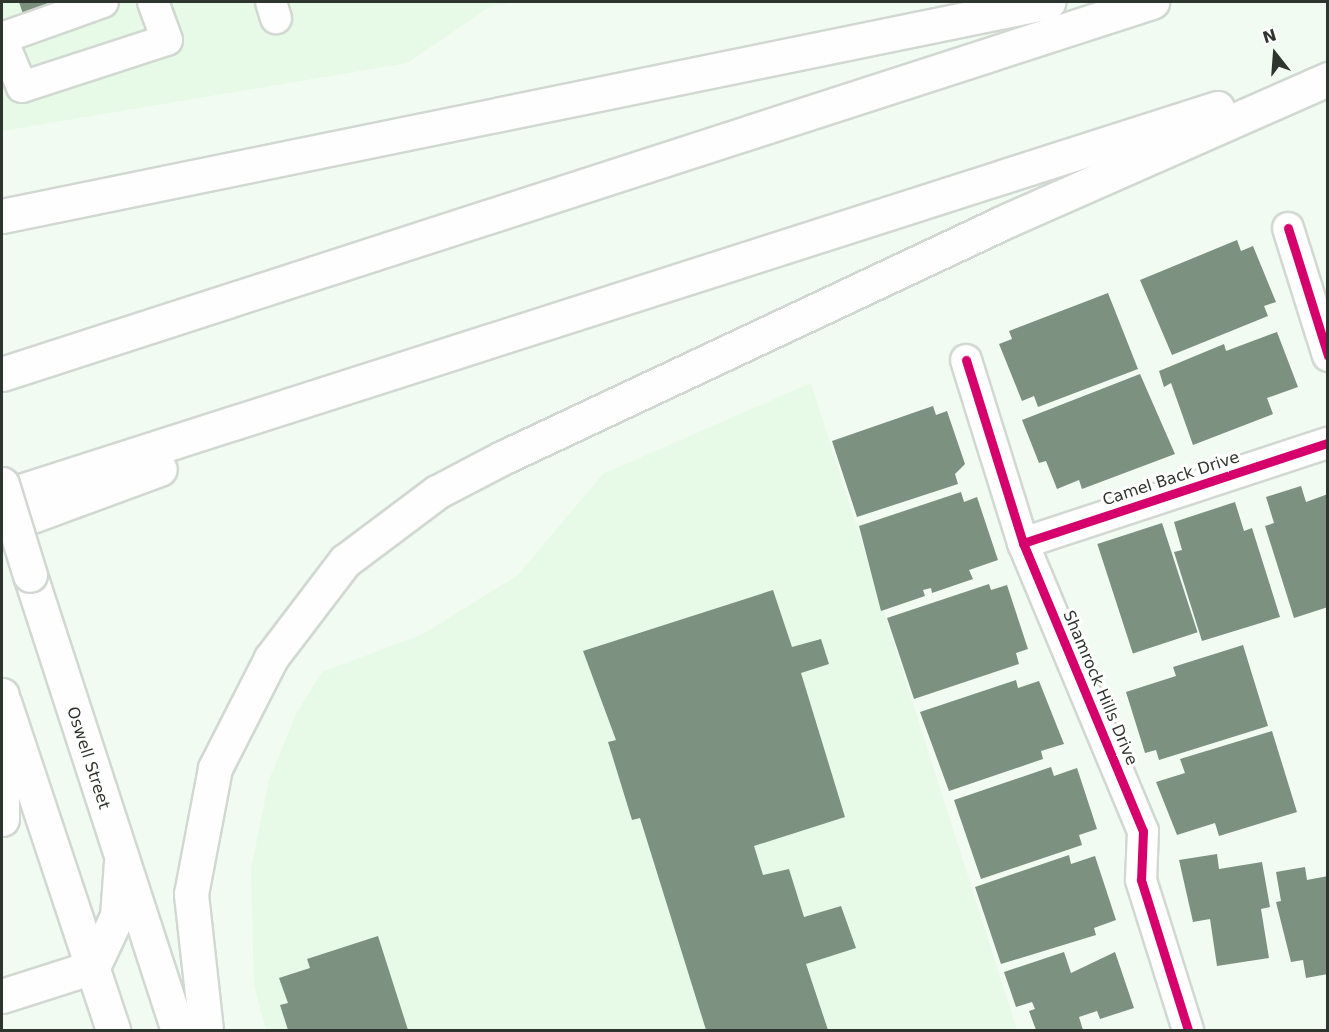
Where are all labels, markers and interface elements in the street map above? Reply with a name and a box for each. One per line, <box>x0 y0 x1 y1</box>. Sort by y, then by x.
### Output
north arrow <box>1245 24 1305 84</box>
text: N <box>1260 25 1279 47</box>
street label: Camel Back Drive <box>1100 448 1242 510</box>
street label: Shamrock Hills Drive <box>1059 608 1141 768</box>
street label: Oswell Street <box>62 704 114 812</box>

